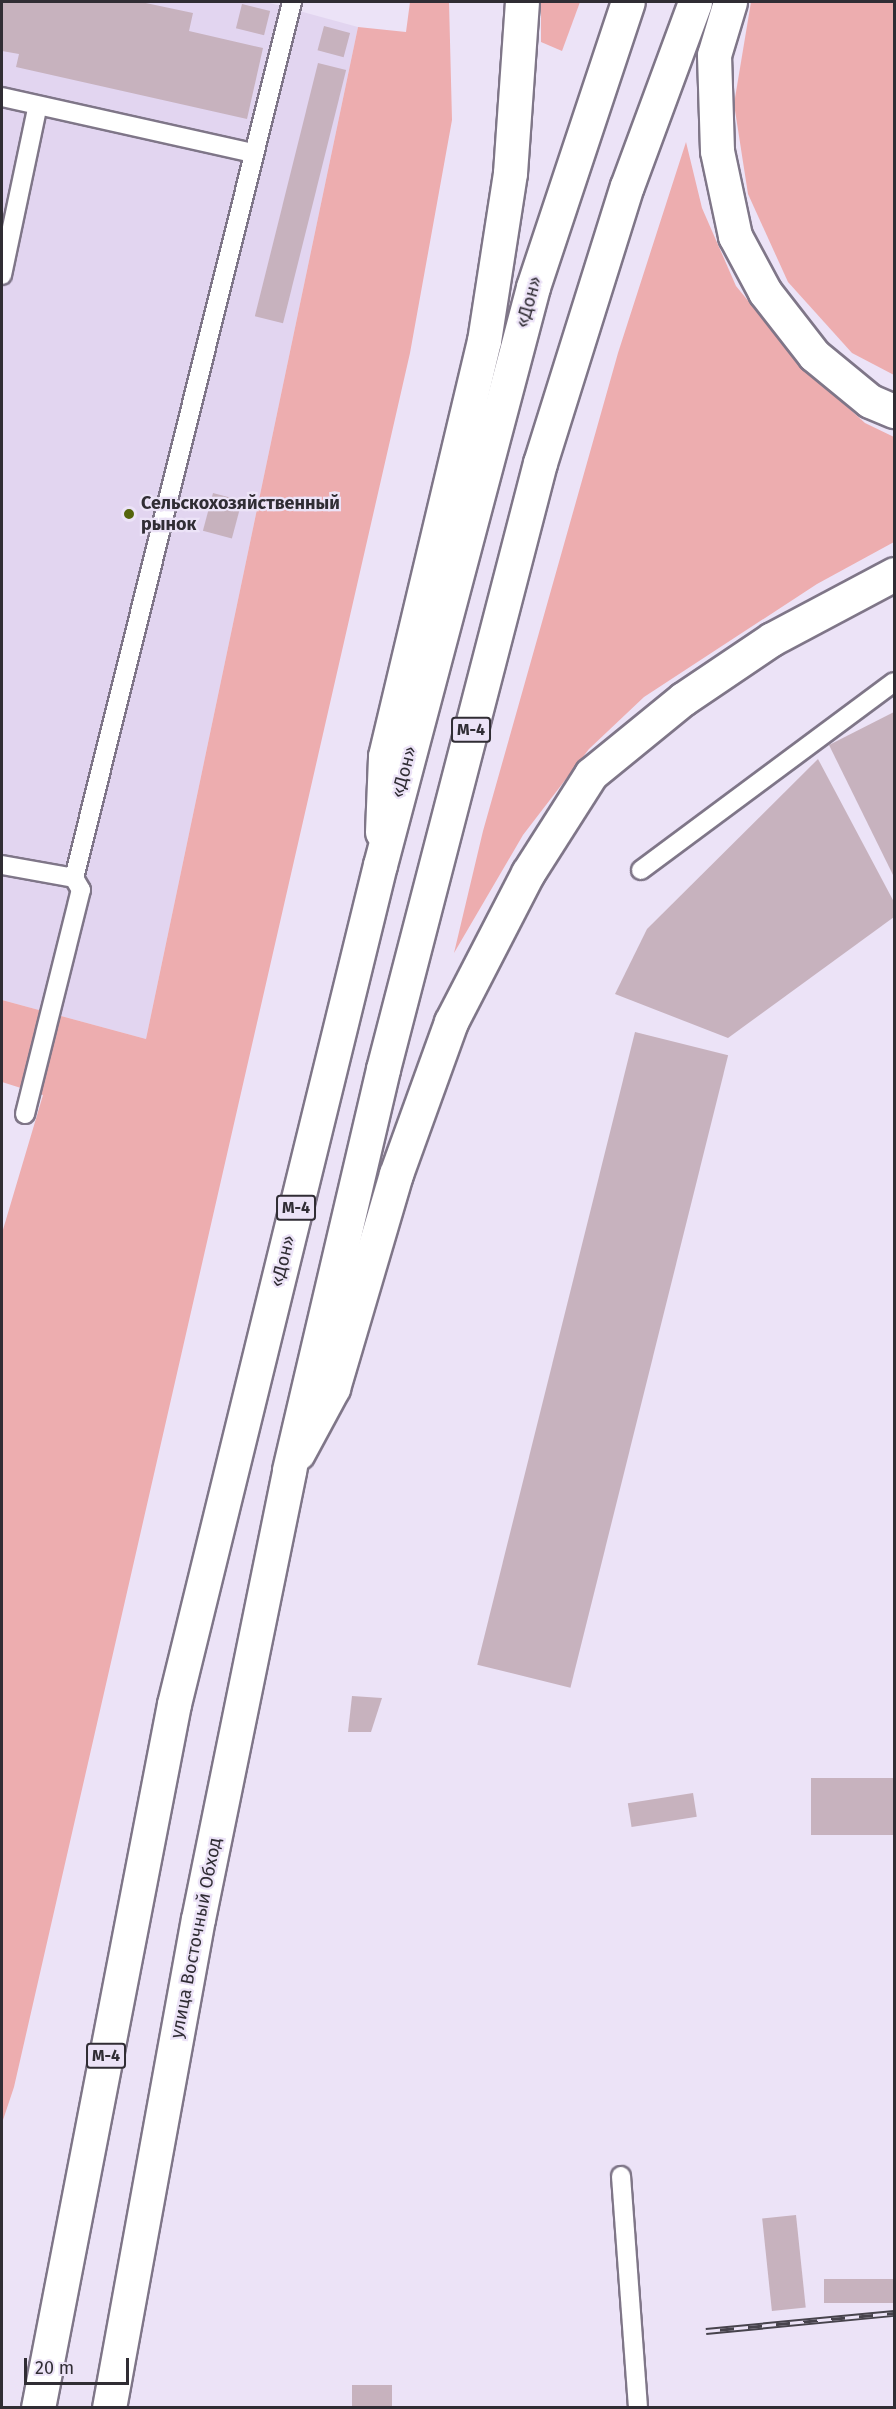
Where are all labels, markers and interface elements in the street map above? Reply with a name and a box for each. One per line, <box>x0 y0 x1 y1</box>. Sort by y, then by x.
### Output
street label: «Дон» <box>511 274 547 330</box>
place label: Сельскохозяйственный рынок <box>141 493 340 536</box>
marker: Сельскохозяйственный рынок <box>122 507 136 521</box>
road number: М-4 <box>450 717 492 743</box>
street label: «Дон» <box>387 744 421 800</box>
road number: М-4 <box>275 1195 317 1221</box>
street label: «Дон» <box>266 1233 300 1289</box>
street label: улица Восточный Обход <box>166 1836 226 2040</box>
road number: М-4 <box>85 2043 127 2069</box>
scale bar <box>27 2346 132 2384</box>
text: 20 m <box>35 2357 74 2379</box>

